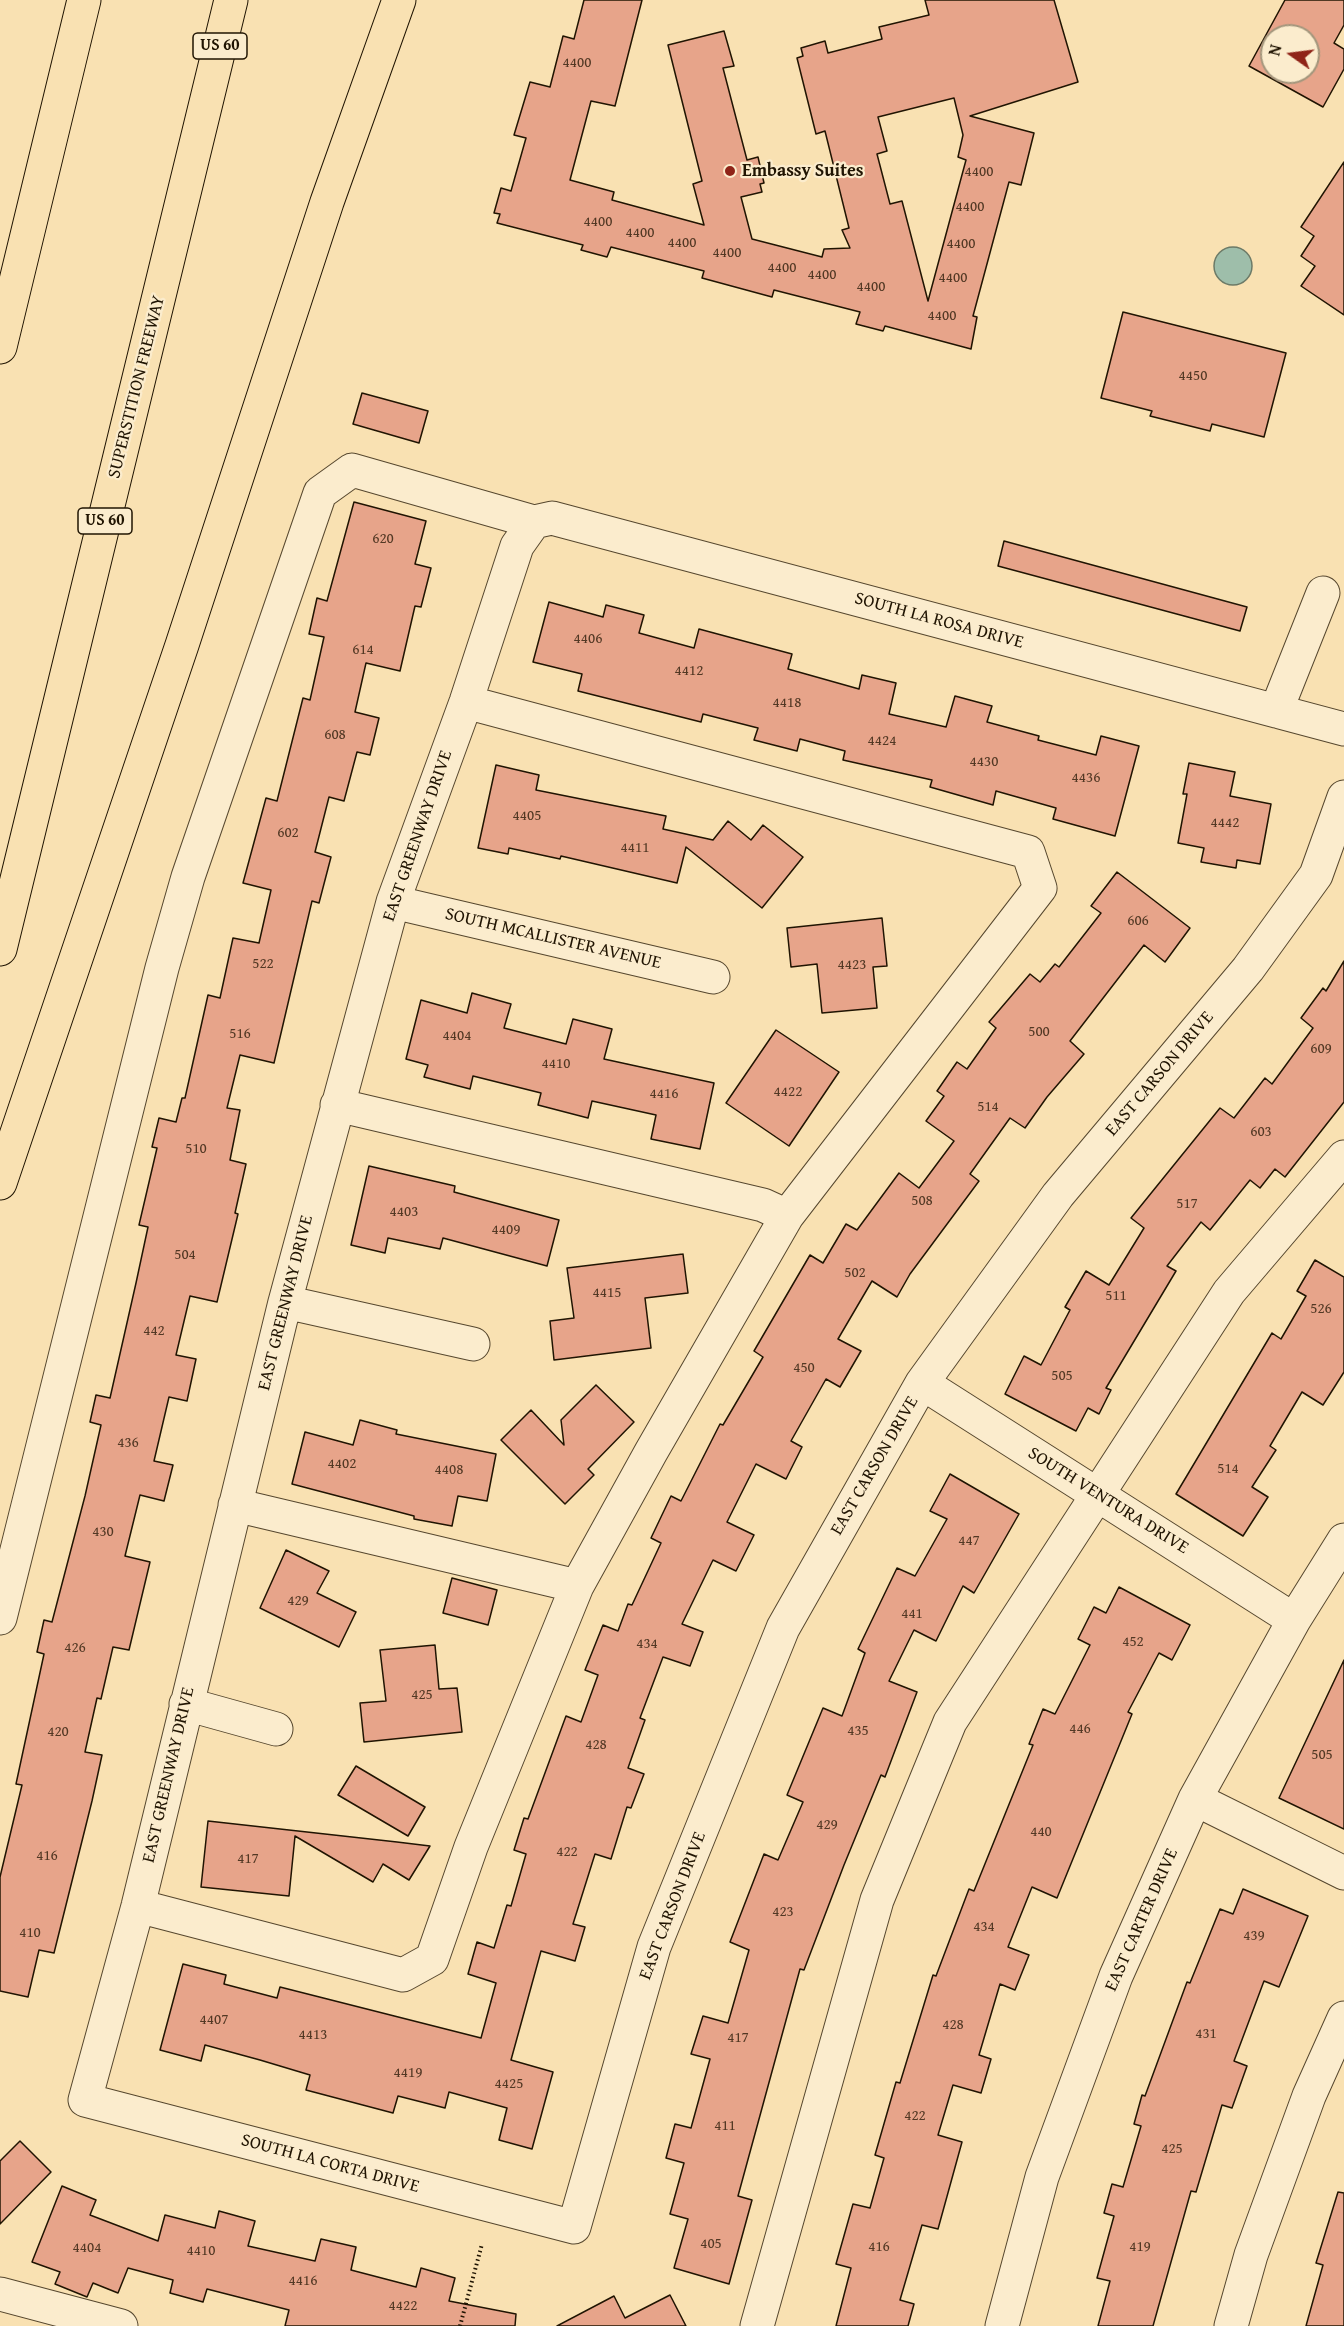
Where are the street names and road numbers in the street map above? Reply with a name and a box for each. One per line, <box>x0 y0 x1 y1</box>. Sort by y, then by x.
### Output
road number: US 60 <box>193 33 247 59</box>
street label: SUPERSTITION FREEWAY <box>104 293 170 481</box>
road number: US 60 <box>78 508 132 534</box>
street label: SOUTH LA ROSA DRIVE <box>852 588 1026 654</box>
street label: EAST GREENWAY DRIVE <box>379 748 457 924</box>
street label: SOUTH MCALLISTER AVENUE <box>443 904 663 974</box>
street label: EAST CARSON DRIVE <box>1101 1007 1219 1141</box>
street label: EAST GREENWAY DRIVE <box>254 1213 318 1393</box>
street label: EAST CARSON DRIVE <box>827 1393 923 1539</box>
street label: SOUTH VENTURA DRIVE <box>1024 1443 1192 1559</box>
street label: EAST GREENWAY DRIVE <box>138 1685 200 1865</box>
street label: EAST CARSON DRIVE <box>635 1829 711 1983</box>
street label: EAST CARTER DRIVE <box>1101 1845 1183 1995</box>
street label: SOUTH LA CORTA DRIVE <box>239 2130 421 2198</box>

